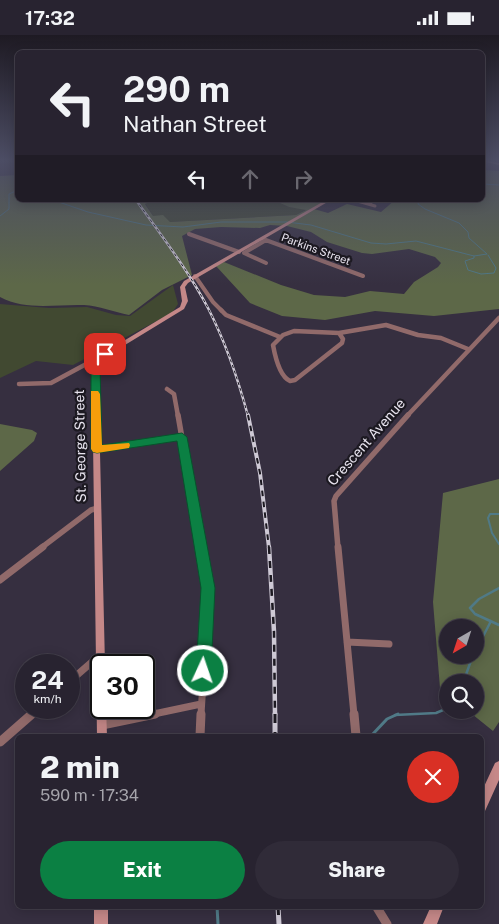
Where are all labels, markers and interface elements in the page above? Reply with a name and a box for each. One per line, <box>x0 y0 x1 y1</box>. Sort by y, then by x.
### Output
text: 17:32 <box>25 7 75 29</box>
text: 290 m <box>123 69 230 110</box>
icon: left <box>40 70 105 135</box>
text: Nathan Street <box>123 111 267 137</box>
icon: left <box>183 165 211 193</box>
icon: ahead <box>236 165 264 193</box>
icon: right <box>289 165 317 193</box>
street label: Parkins Street <box>280 231 352 267</box>
pin <box>84 333 126 375</box>
icon: arrive <box>91 340 119 368</box>
street label: St. George Street <box>71 389 89 503</box>
street label: Crescent Avenue <box>324 395 408 489</box>
north arrow <box>439 619 484 664</box>
map controls <box>439 619 484 719</box>
position arrow <box>176 644 228 696</box>
speed limit sign: 30 <box>90 654 155 719</box>
text: 24 <box>31 665 64 695</box>
button: search <box>439 674 484 719</box>
text: km/h <box>33 692 62 706</box>
text: 2 min <box>40 749 120 785</box>
button: close <box>407 751 459 803</box>
text: 590 m · 17:34 <box>40 786 139 805</box>
button: Exit <box>40 841 245 899</box>
button: Share <box>255 841 459 899</box>

